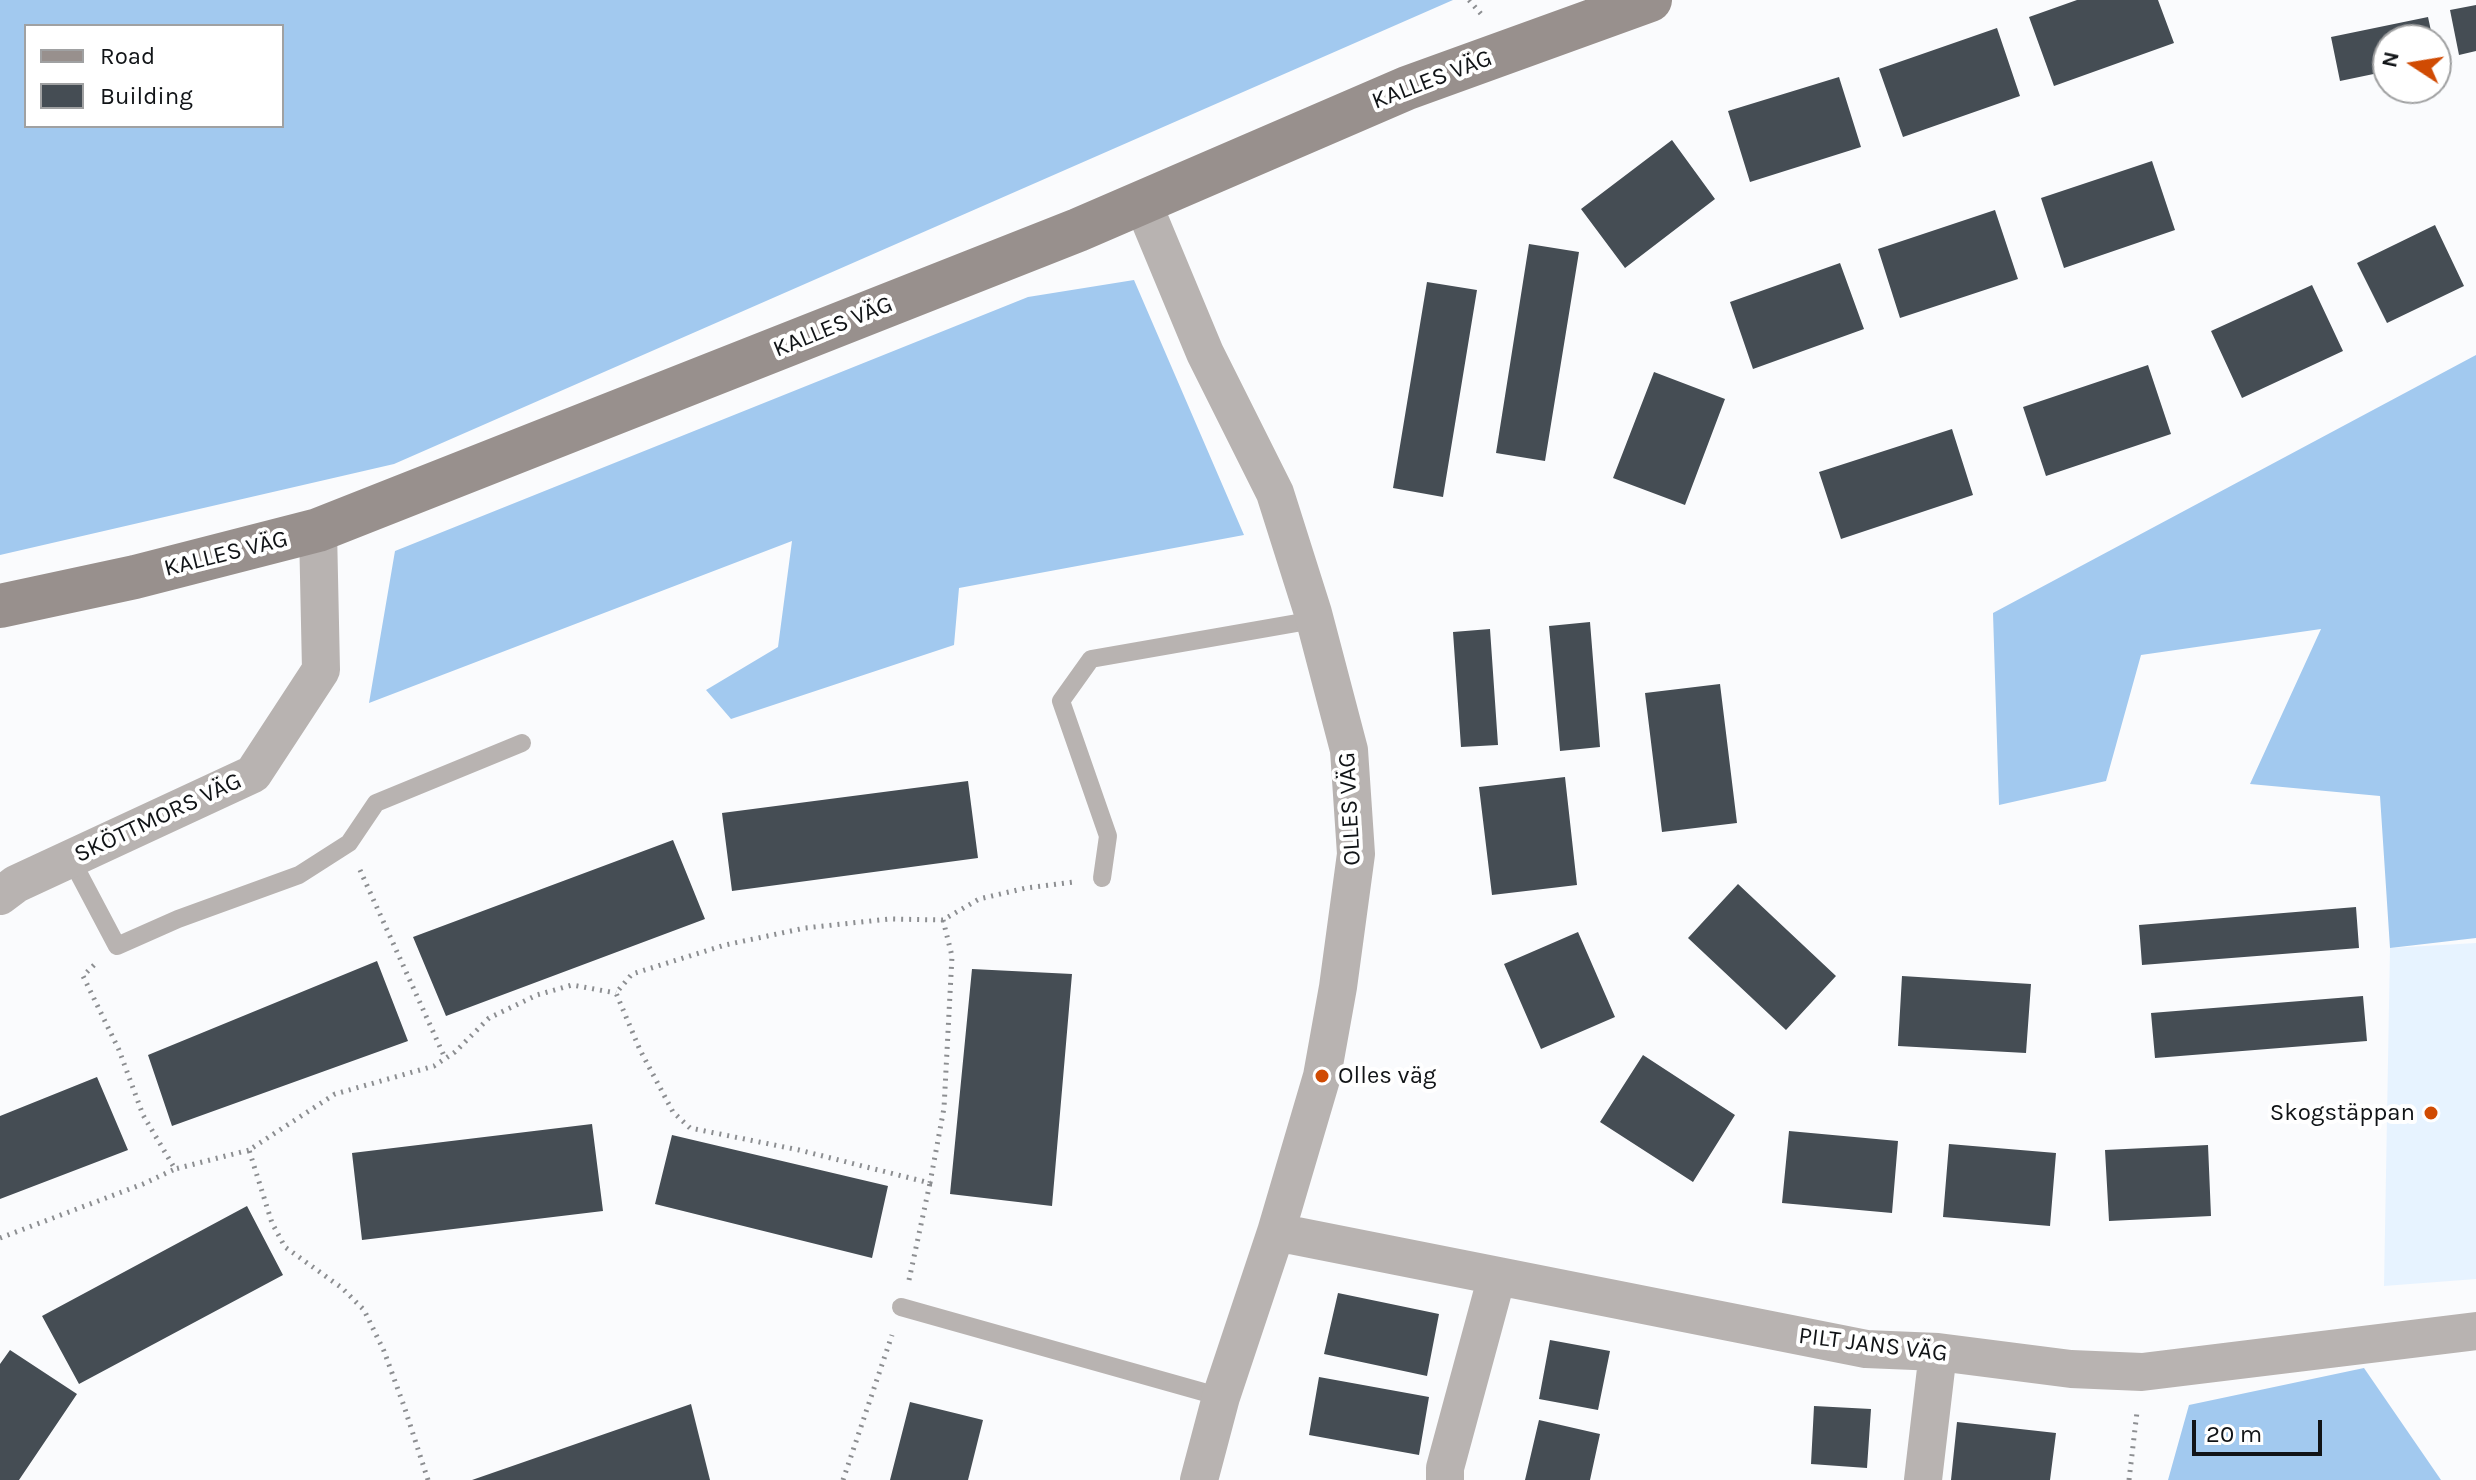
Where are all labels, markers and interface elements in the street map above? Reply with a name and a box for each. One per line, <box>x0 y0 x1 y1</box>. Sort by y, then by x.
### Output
legend <box>24 24 284 128</box>
north arrow <box>2372 24 2452 104</box>
text: Road <box>100 42 155 70</box>
street label: KALLES VÄG <box>1368 44 1496 116</box>
text: N <box>2376 49 2405 70</box>
text: Building <box>100 82 193 110</box>
street label: KALLES VÄG <box>769 290 897 364</box>
street label: KALLES VÄG <box>161 525 291 583</box>
street label: OLLES VÄG <box>1333 752 1367 866</box>
street label: SKÖTTMORS VÄG <box>70 767 246 869</box>
place label: Olles väg <box>1338 1062 1436 1090</box>
marker: Olles väg <box>1313 1067 1331 1085</box>
place label: Skogstäppan <box>2270 1099 2415 1127</box>
marker: Skogstäppan <box>2422 1104 2440 1122</box>
street label: PILT JANS VÄG <box>1797 1322 1949 1368</box>
scale bar <box>2196 1404 2326 1454</box>
text: 20 m <box>2206 1420 2262 1448</box>

